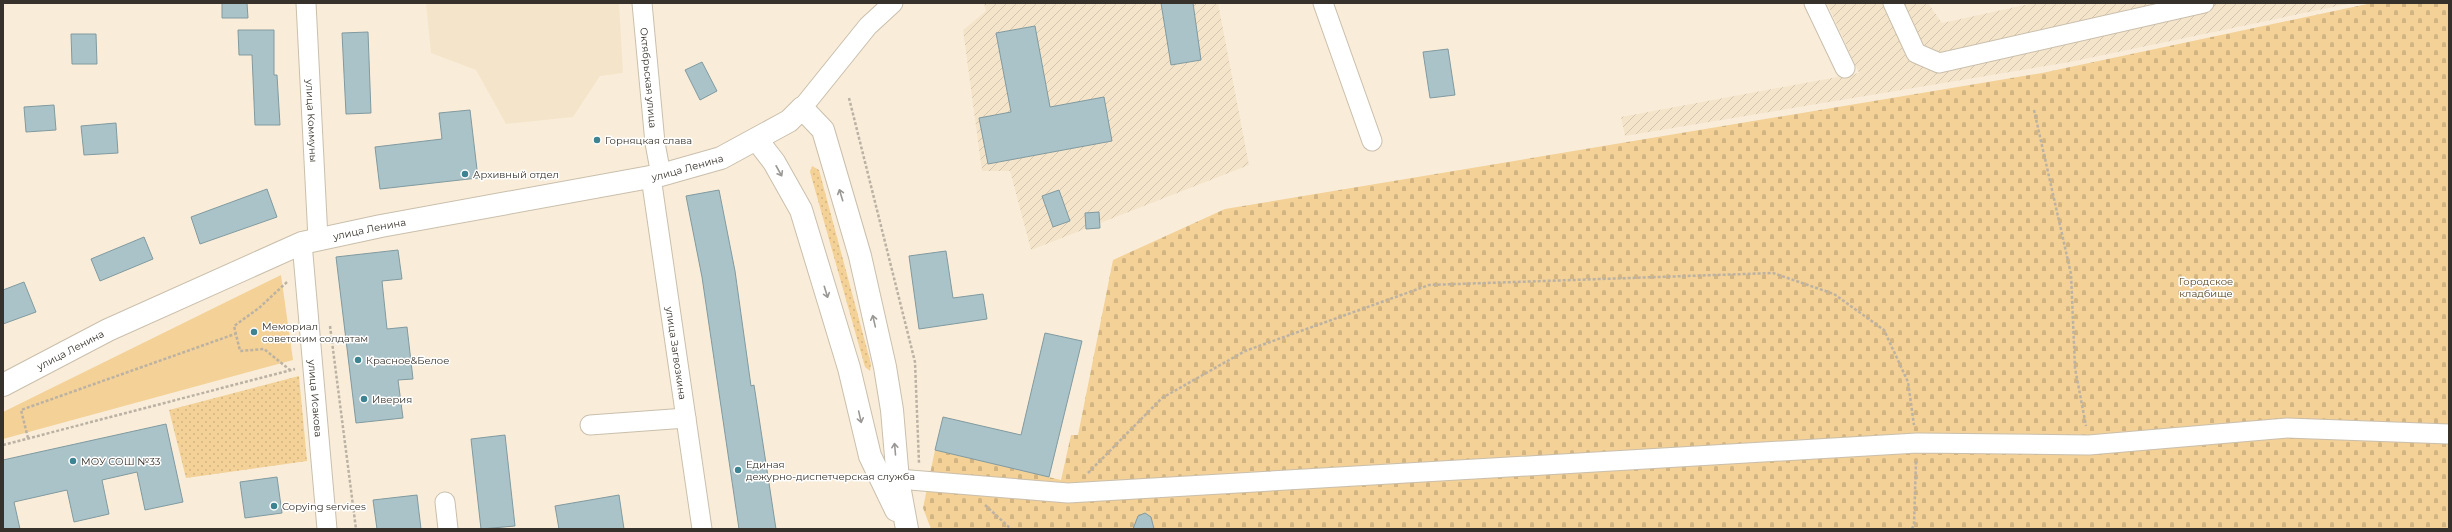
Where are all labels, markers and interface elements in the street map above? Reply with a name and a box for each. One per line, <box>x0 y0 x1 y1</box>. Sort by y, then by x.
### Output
street label: Октябрьская улица <box>638 27 660 129</box>
street label: улица Коммуны <box>303 78 321 163</box>
place label: Горняцкая слава <box>605 134 692 147</box>
marker: Горняцкая слава <box>592 135 602 145</box>
street label: улица Ленина <box>649 151 725 183</box>
one-way arrow <box>776 165 784 177</box>
place label: Архивный отдел <box>473 168 559 181</box>
marker: Архивный отдел <box>460 169 470 179</box>
one-way arrow <box>837 189 844 202</box>
street label: улица Ленина <box>331 215 407 243</box>
park label: Городское кладбище <box>2179 275 2233 300</box>
one-way arrow <box>823 285 830 298</box>
street label: улица Загвозкина <box>663 305 690 401</box>
one-way arrow <box>870 315 878 328</box>
place label: Мемориал советским солдатам <box>262 320 368 345</box>
street label: улица Ленина <box>34 327 106 373</box>
marker: Мемориал советским солдатам <box>249 327 259 337</box>
place label: Красное&Белое <box>366 354 449 367</box>
marker: Красное&Белое <box>353 355 363 365</box>
street label: улица Исакова <box>306 358 325 438</box>
place label: Иверия <box>372 393 412 406</box>
marker: Иверия <box>359 394 369 404</box>
one-way arrow <box>857 411 865 424</box>
one-way arrow <box>892 443 899 456</box>
place label: МОУ СОШ №33 <box>81 455 161 468</box>
marker: МОУ СОШ №33 <box>68 456 78 466</box>
place label: Единая дежурно-диспетчерская служба <box>746 458 915 483</box>
marker: Единая дежурно-диспетчерская служба <box>733 465 743 475</box>
place label: Copying services <box>282 500 366 513</box>
marker: Copying services <box>269 501 279 511</box>

